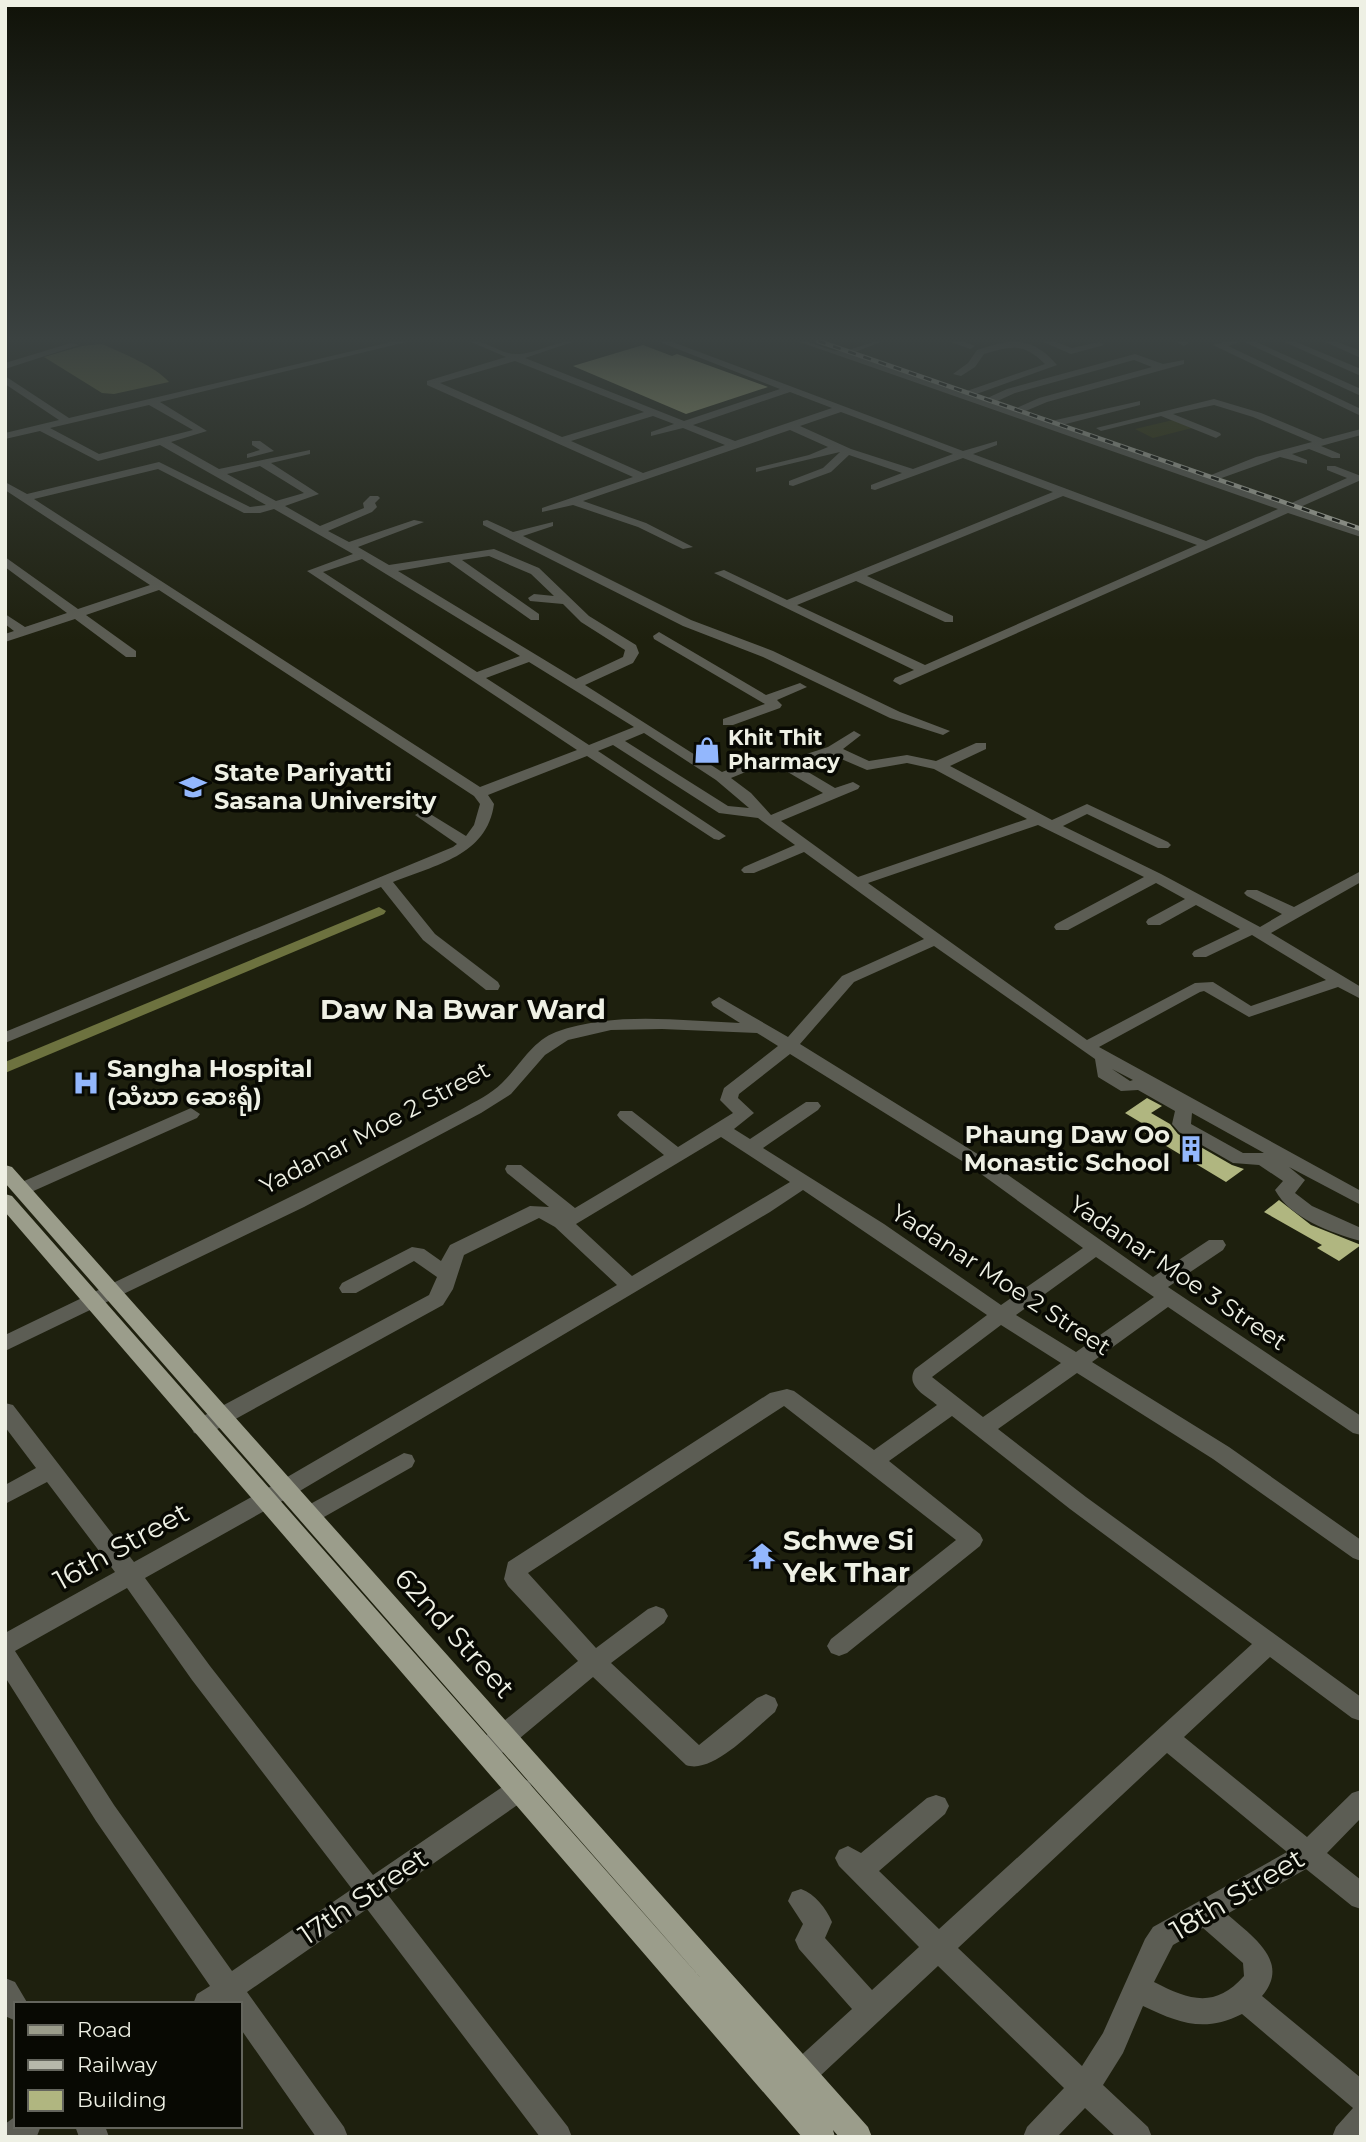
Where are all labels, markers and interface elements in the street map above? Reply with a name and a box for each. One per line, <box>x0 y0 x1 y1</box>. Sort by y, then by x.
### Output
place label: Khit Thit Pharmacy <box>728 725 840 774</box>
shop icon: Khit Thit Pharmacy <box>692 735 722 765</box>
place label: State Pariyatti Sasana University <box>214 758 437 815</box>
school or university icon: State Pariyatti Sasana University <box>178 772 208 802</box>
district label: Daw Na Bwar Ward <box>320 992 606 1026</box>
place label: Sangha Hospital (သံဃာ ဆေးရုံ) <box>107 1054 312 1116</box>
street label: Yadanar Moe 2 Street <box>255 1055 495 1200</box>
hospital icon: Sangha Hospital (သံဃာ ဆေးရုံ) <box>71 1068 101 1098</box>
place label: Phaung Daw Oo Monastic School <box>964 1120 1170 1177</box>
building icon: Phaung Daw Oo Monastic School <box>1176 1134 1206 1164</box>
street label: Yadanar Moe 3 Street <box>1064 1189 1293 1356</box>
street label: Yadanar Moe 2 Street <box>886 1198 1117 1362</box>
street label: 16th Street <box>47 1495 195 1597</box>
place label: Schwe Si Yek Thar <box>782 1523 914 1589</box>
temple icon: Schwe Si Yek Thar <box>747 1541 777 1571</box>
street label: 62nd Street <box>388 1561 522 1705</box>
street label: 17th Street <box>292 1840 434 1952</box>
street label: 18th Street <box>1164 1841 1310 1947</box>
legend <box>14 2002 242 2128</box>
text: Road <box>77 2017 132 2042</box>
text: Railway <box>77 2052 158 2077</box>
text: Building <box>77 2087 167 2112</box>

